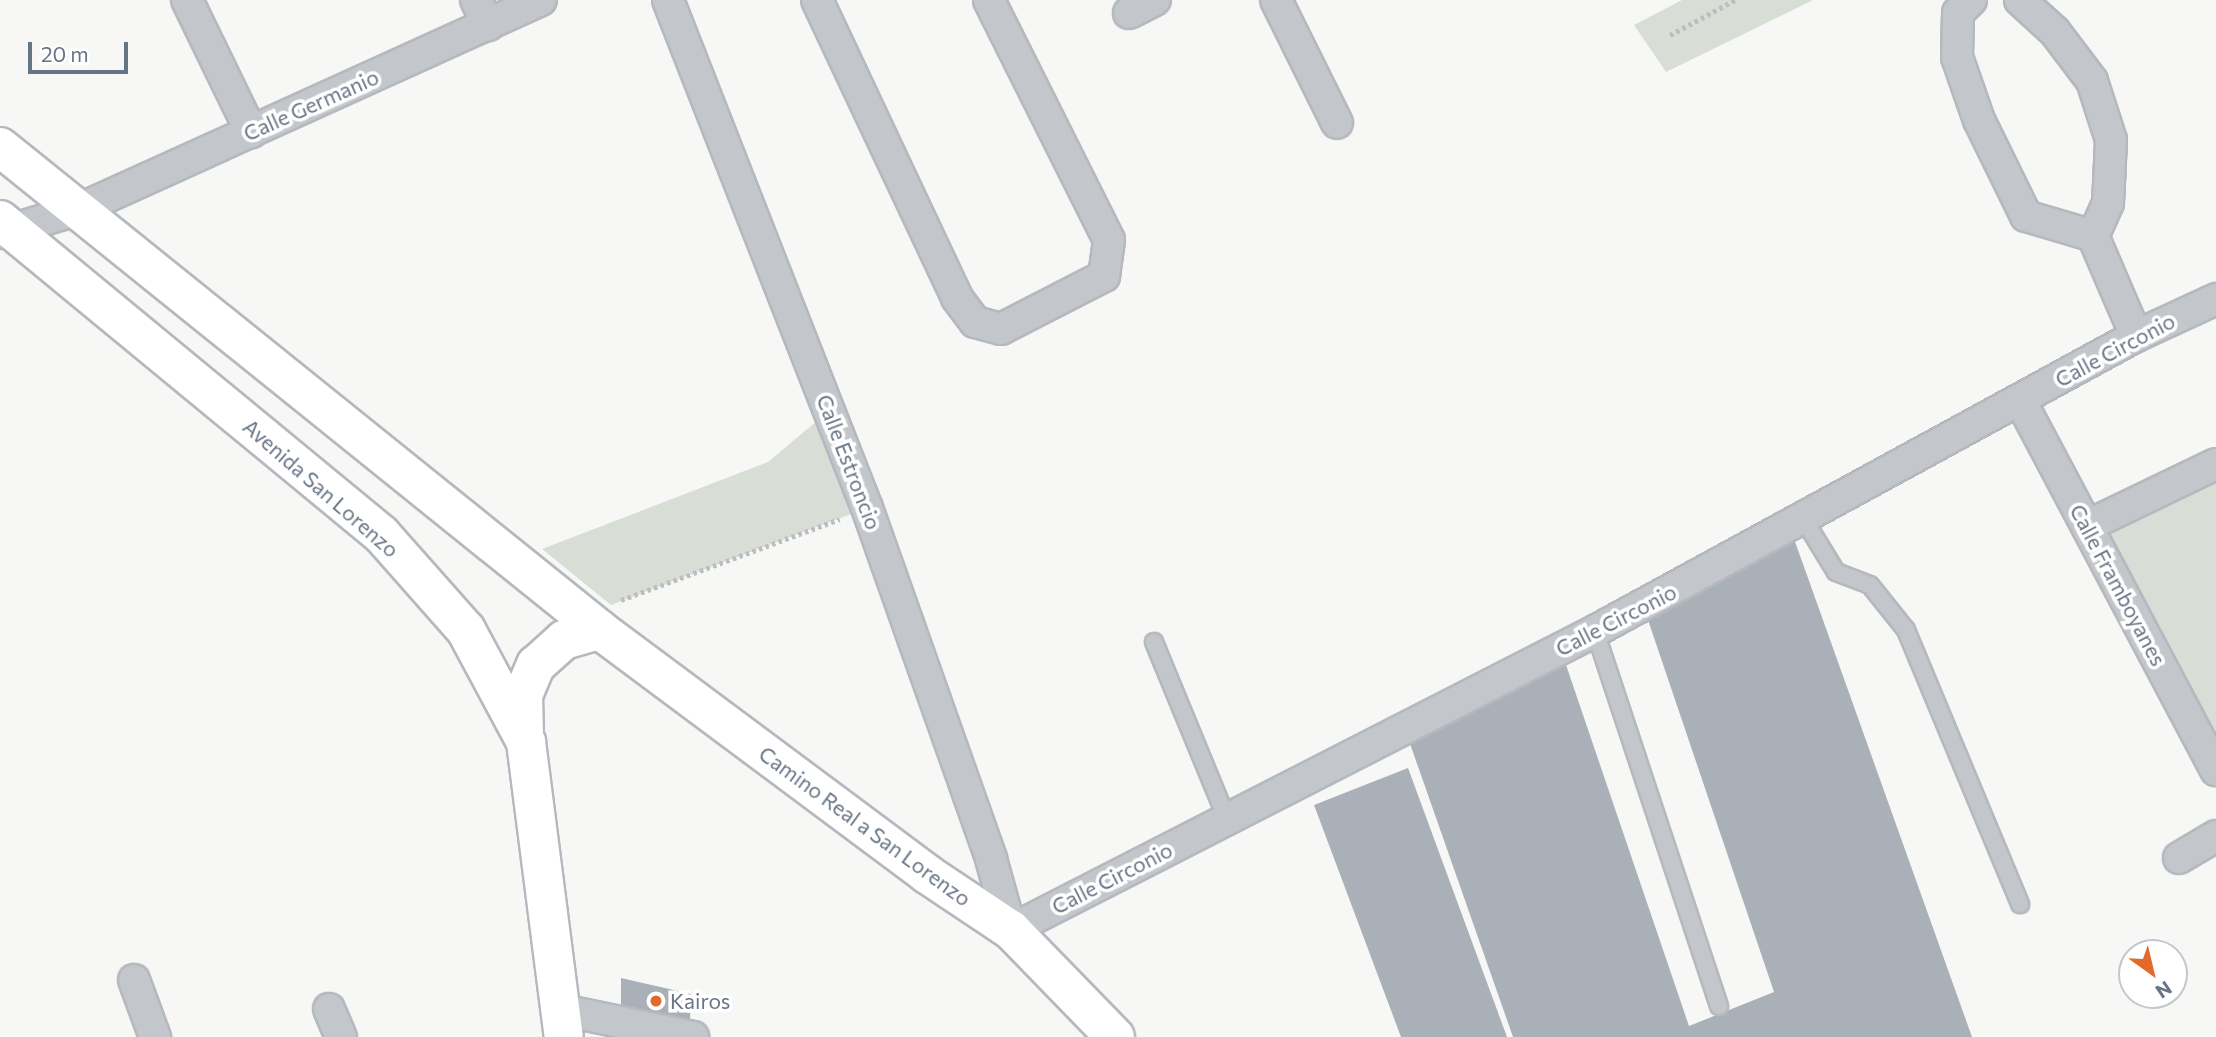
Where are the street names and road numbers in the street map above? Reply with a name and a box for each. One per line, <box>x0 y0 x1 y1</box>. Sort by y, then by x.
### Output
street label: Calle Germanio <box>240 64 382 146</box>
street label: Calle Circonio <box>2051 308 2179 392</box>
street label: Calle Estroncio <box>812 391 886 533</box>
street label: Avenida San Lorenzo <box>238 414 404 562</box>
street label: Calle Framboyanes <box>2065 500 2171 670</box>
street label: Calle Circonio <box>1552 579 1680 661</box>
street label: Camino Real a San Lorenzo <box>754 741 976 911</box>
street label: Calle Circonio <box>1048 837 1176 919</box>

